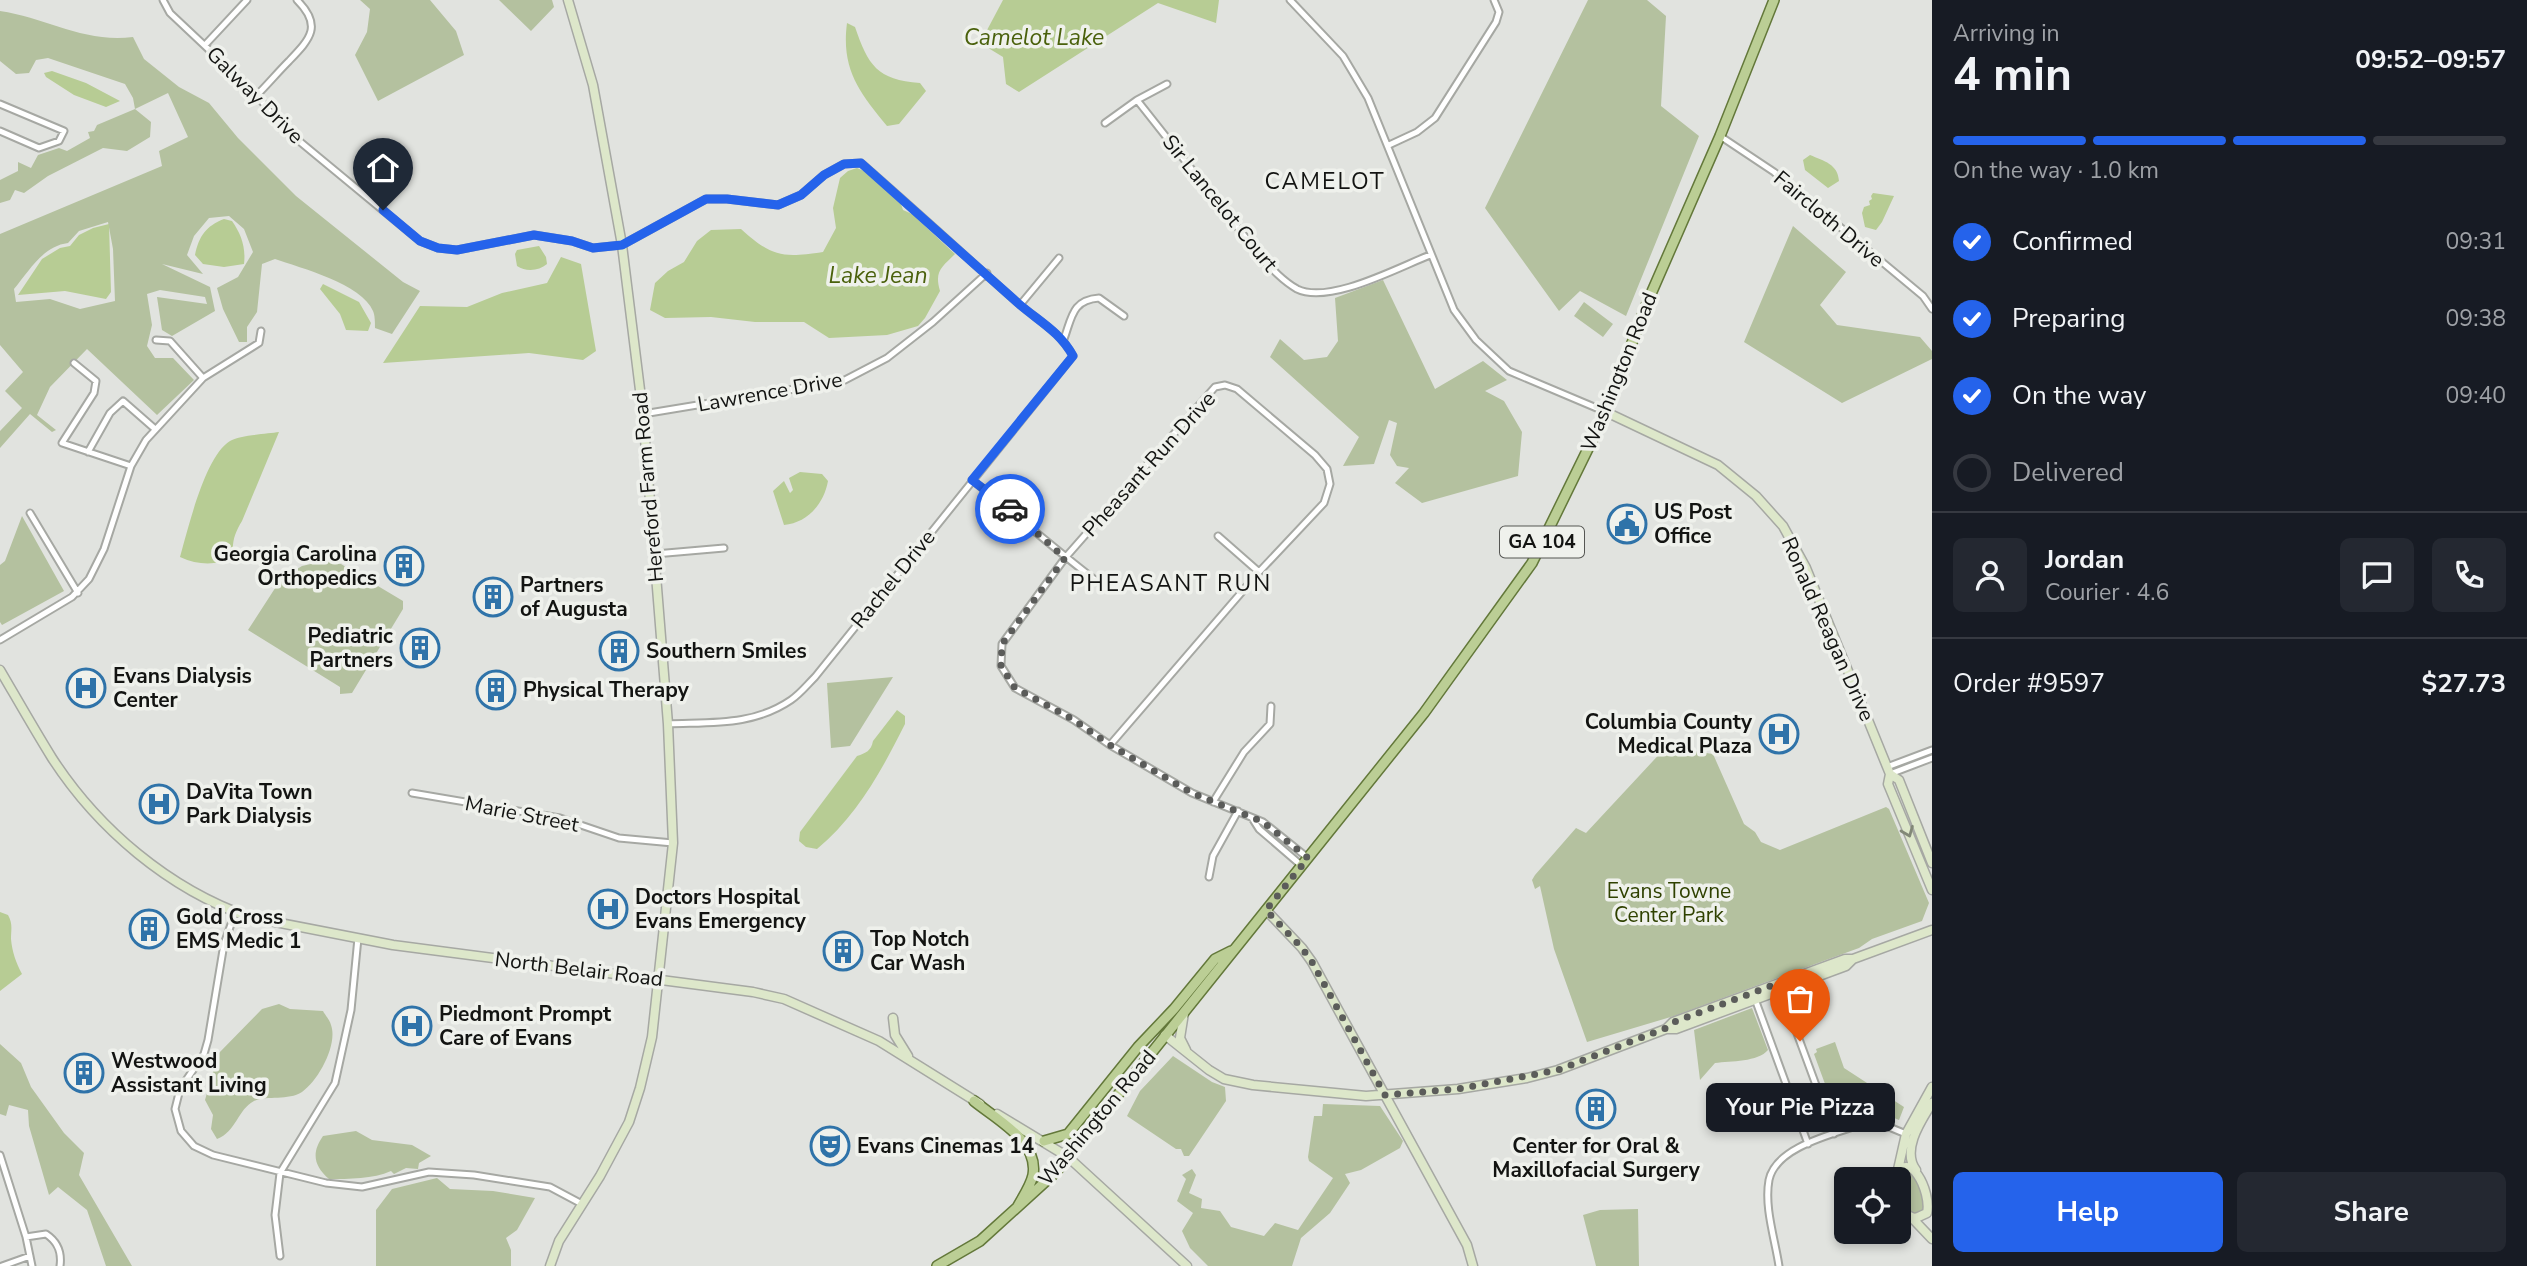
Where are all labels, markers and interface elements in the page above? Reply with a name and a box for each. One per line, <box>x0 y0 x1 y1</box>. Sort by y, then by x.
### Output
text: Arriving in <box>1953 18 2060 49</box>
water label: Camelot Lake <box>964 22 1104 53</box>
street label: Galway Drive <box>200 40 310 150</box>
text: 09:52–09:57 <box>2355 42 2506 77</box>
text: 4 min <box>1953 43 2072 106</box>
street label: Sir Lancelot Court <box>1156 129 1284 278</box>
pin <box>353 138 413 210</box>
icon: home <box>364 149 402 187</box>
text: On the way · 1.0 km <box>1953 155 2159 186</box>
street label: Faircloth Drive <box>1768 164 1890 274</box>
district label: CAMELOT <box>1264 166 1386 197</box>
icon: check <box>1953 223 1991 261</box>
text: Confirmed <box>2012 224 2133 259</box>
text: 09:31 <box>2446 226 2506 257</box>
water label: Lake Jean <box>829 260 927 291</box>
street label: Washington Road <box>1574 288 1664 456</box>
icon: check <box>1953 300 1991 338</box>
text: Preparing <box>2012 301 2125 336</box>
text: 09:38 <box>2446 303 2506 334</box>
street label: Lawrence Drive <box>695 365 845 419</box>
icon: check <box>1953 377 1991 415</box>
text: On the way <box>2012 378 2146 413</box>
text: 09:40 <box>2446 380 2506 411</box>
street label: Pheasant Run Drive <box>1076 385 1222 543</box>
street label: Hereford Farm Road <box>626 391 670 583</box>
text: Delivered <box>2012 455 2124 490</box>
courier <box>975 474 1045 544</box>
icon: car <box>991 490 1029 528</box>
place label: US Post Office <box>1654 498 1733 550</box>
public building icon: US Post Office <box>1606 503 1648 545</box>
street label: Rachel Drive <box>845 524 941 634</box>
road number: GA 104 <box>1500 526 1584 558</box>
street label: Ronald Reagan Drive <box>1775 532 1881 726</box>
button: person <box>1953 538 2027 612</box>
button: chat <box>2340 538 2414 612</box>
button: phone <box>2432 538 2506 612</box>
place label: Georgia Carolina Orthopedics <box>213 540 377 592</box>
text: Jordan <box>2045 542 2124 577</box>
building icon: Georgia Carolina Orthopedics <box>383 545 425 587</box>
district label: PHEASANT RUN <box>1070 568 1272 599</box>
place label: Partners of Augusta <box>520 571 628 623</box>
building icon: Partners of Augusta <box>472 576 514 618</box>
text: Courier · 4.6 <box>2045 577 2169 608</box>
place label: Pediatric Partners <box>307 622 393 674</box>
building icon: Pediatric Partners <box>399 627 441 669</box>
building icon: Southern Smiles <box>598 630 640 672</box>
place label: Southern Smiles <box>646 637 807 665</box>
place label: Evans Dialysis Center <box>113 662 252 714</box>
text: Order #9597 <box>1953 666 2105 701</box>
text: $27.73 <box>2422 666 2506 701</box>
hospital icon: Evans Dialysis Center <box>65 667 107 709</box>
building icon: Physical Therapy <box>475 669 517 711</box>
place label: Physical Therapy <box>523 676 690 704</box>
place label: Columbia County Medical Plaza <box>1585 708 1753 760</box>
hospital icon: Columbia County Medical Plaza <box>1758 713 1800 755</box>
place label: DaVita Town Park Dialysis <box>186 778 313 830</box>
hospital icon: DaVita Town Park Dialysis <box>138 783 180 825</box>
street label: Marie Street <box>463 789 582 839</box>
one-way arrow <box>1900 826 1914 838</box>
park label: Evans Towne Center Park <box>1607 877 1731 929</box>
place label: Doctors Hospital Evans Emergency <box>635 883 807 935</box>
hospital icon: Doctors Hospital Evans Emergency <box>587 888 629 930</box>
place label: Gold Cross EMS Medic 1 <box>176 903 301 955</box>
building icon: Gold Cross EMS Medic 1 <box>128 908 170 950</box>
place label: Top Notch Car Wash <box>870 925 970 977</box>
building icon: Top Notch Car Wash <box>822 930 864 972</box>
street label: North Belair Road <box>493 945 665 993</box>
pin <box>1770 969 1830 1041</box>
icon: bag <box>1781 980 1819 1018</box>
place label: Piedmont Prompt Care of Evans <box>439 1000 612 1052</box>
hospital icon: Piedmont Prompt Care of Evans <box>391 1005 433 1047</box>
street label: Washington Road <box>1032 1044 1162 1192</box>
place label: Westwood Assistant Living <box>111 1047 267 1099</box>
building icon: Westwood Assistant Living <box>63 1052 105 1094</box>
callout: Your Pie Pizza <box>1706 1083 1895 1132</box>
building icon: Center for Oral & Maxillofacial Surgery <box>1575 1088 1617 1130</box>
text: Your Pie Pizza <box>1726 1092 1875 1123</box>
theatre icon: Evans Cinemas 14 <box>809 1125 851 1167</box>
place label: Evans Cinemas 14 <box>857 1132 1035 1160</box>
place label: Center for Oral & Maxillofacial Surgery <box>1492 1132 1701 1184</box>
map controls <box>1834 1167 1911 1244</box>
button: locate <box>1834 1167 1911 1244</box>
button: Help <box>1953 1172 2223 1252</box>
button: Share <box>2237 1172 2506 1252</box>

